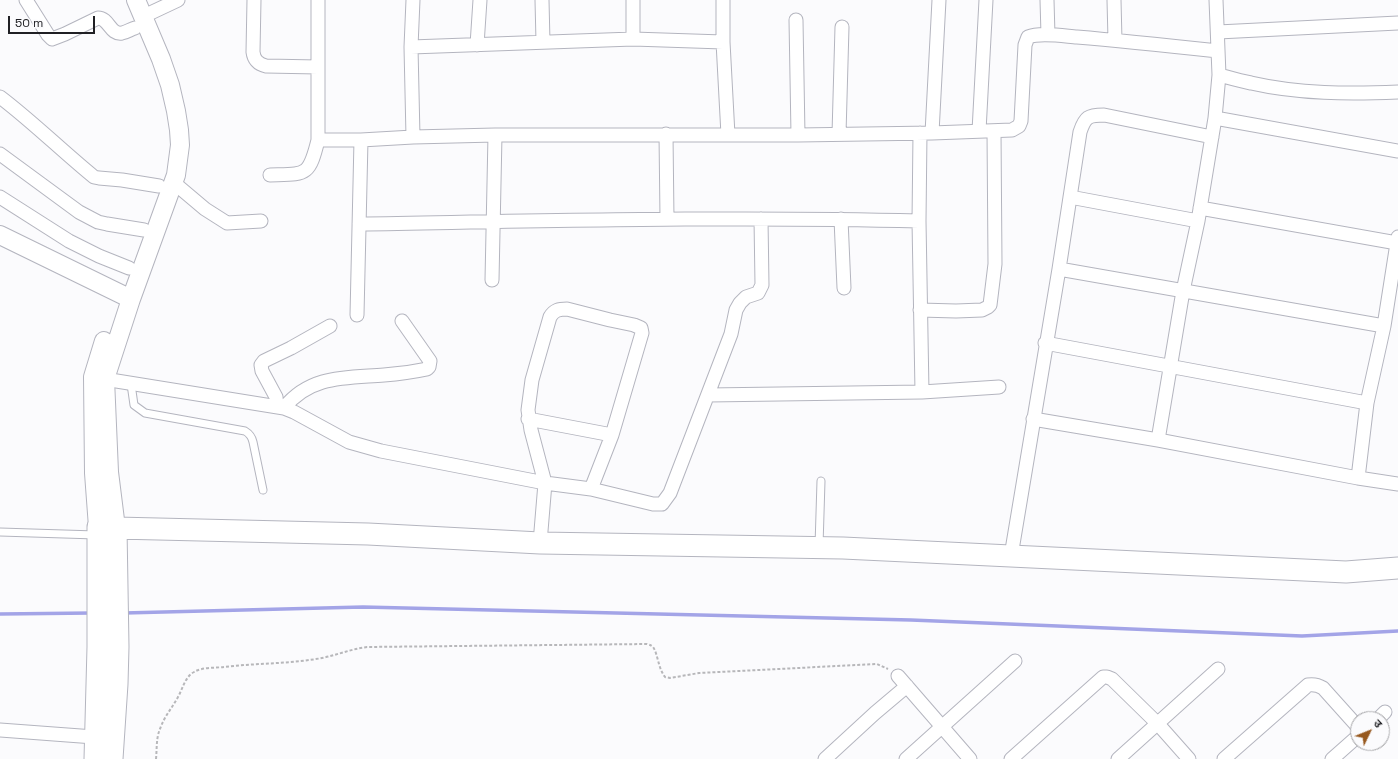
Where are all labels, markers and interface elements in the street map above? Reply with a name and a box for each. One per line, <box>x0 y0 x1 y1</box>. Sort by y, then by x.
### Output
scale bar <box>10 8 97 34</box>
text: 50 m <box>15 15 43 31</box>
north arrow <box>1350 711 1390 751</box>
text: उ <box>1371 716 1385 731</box>

